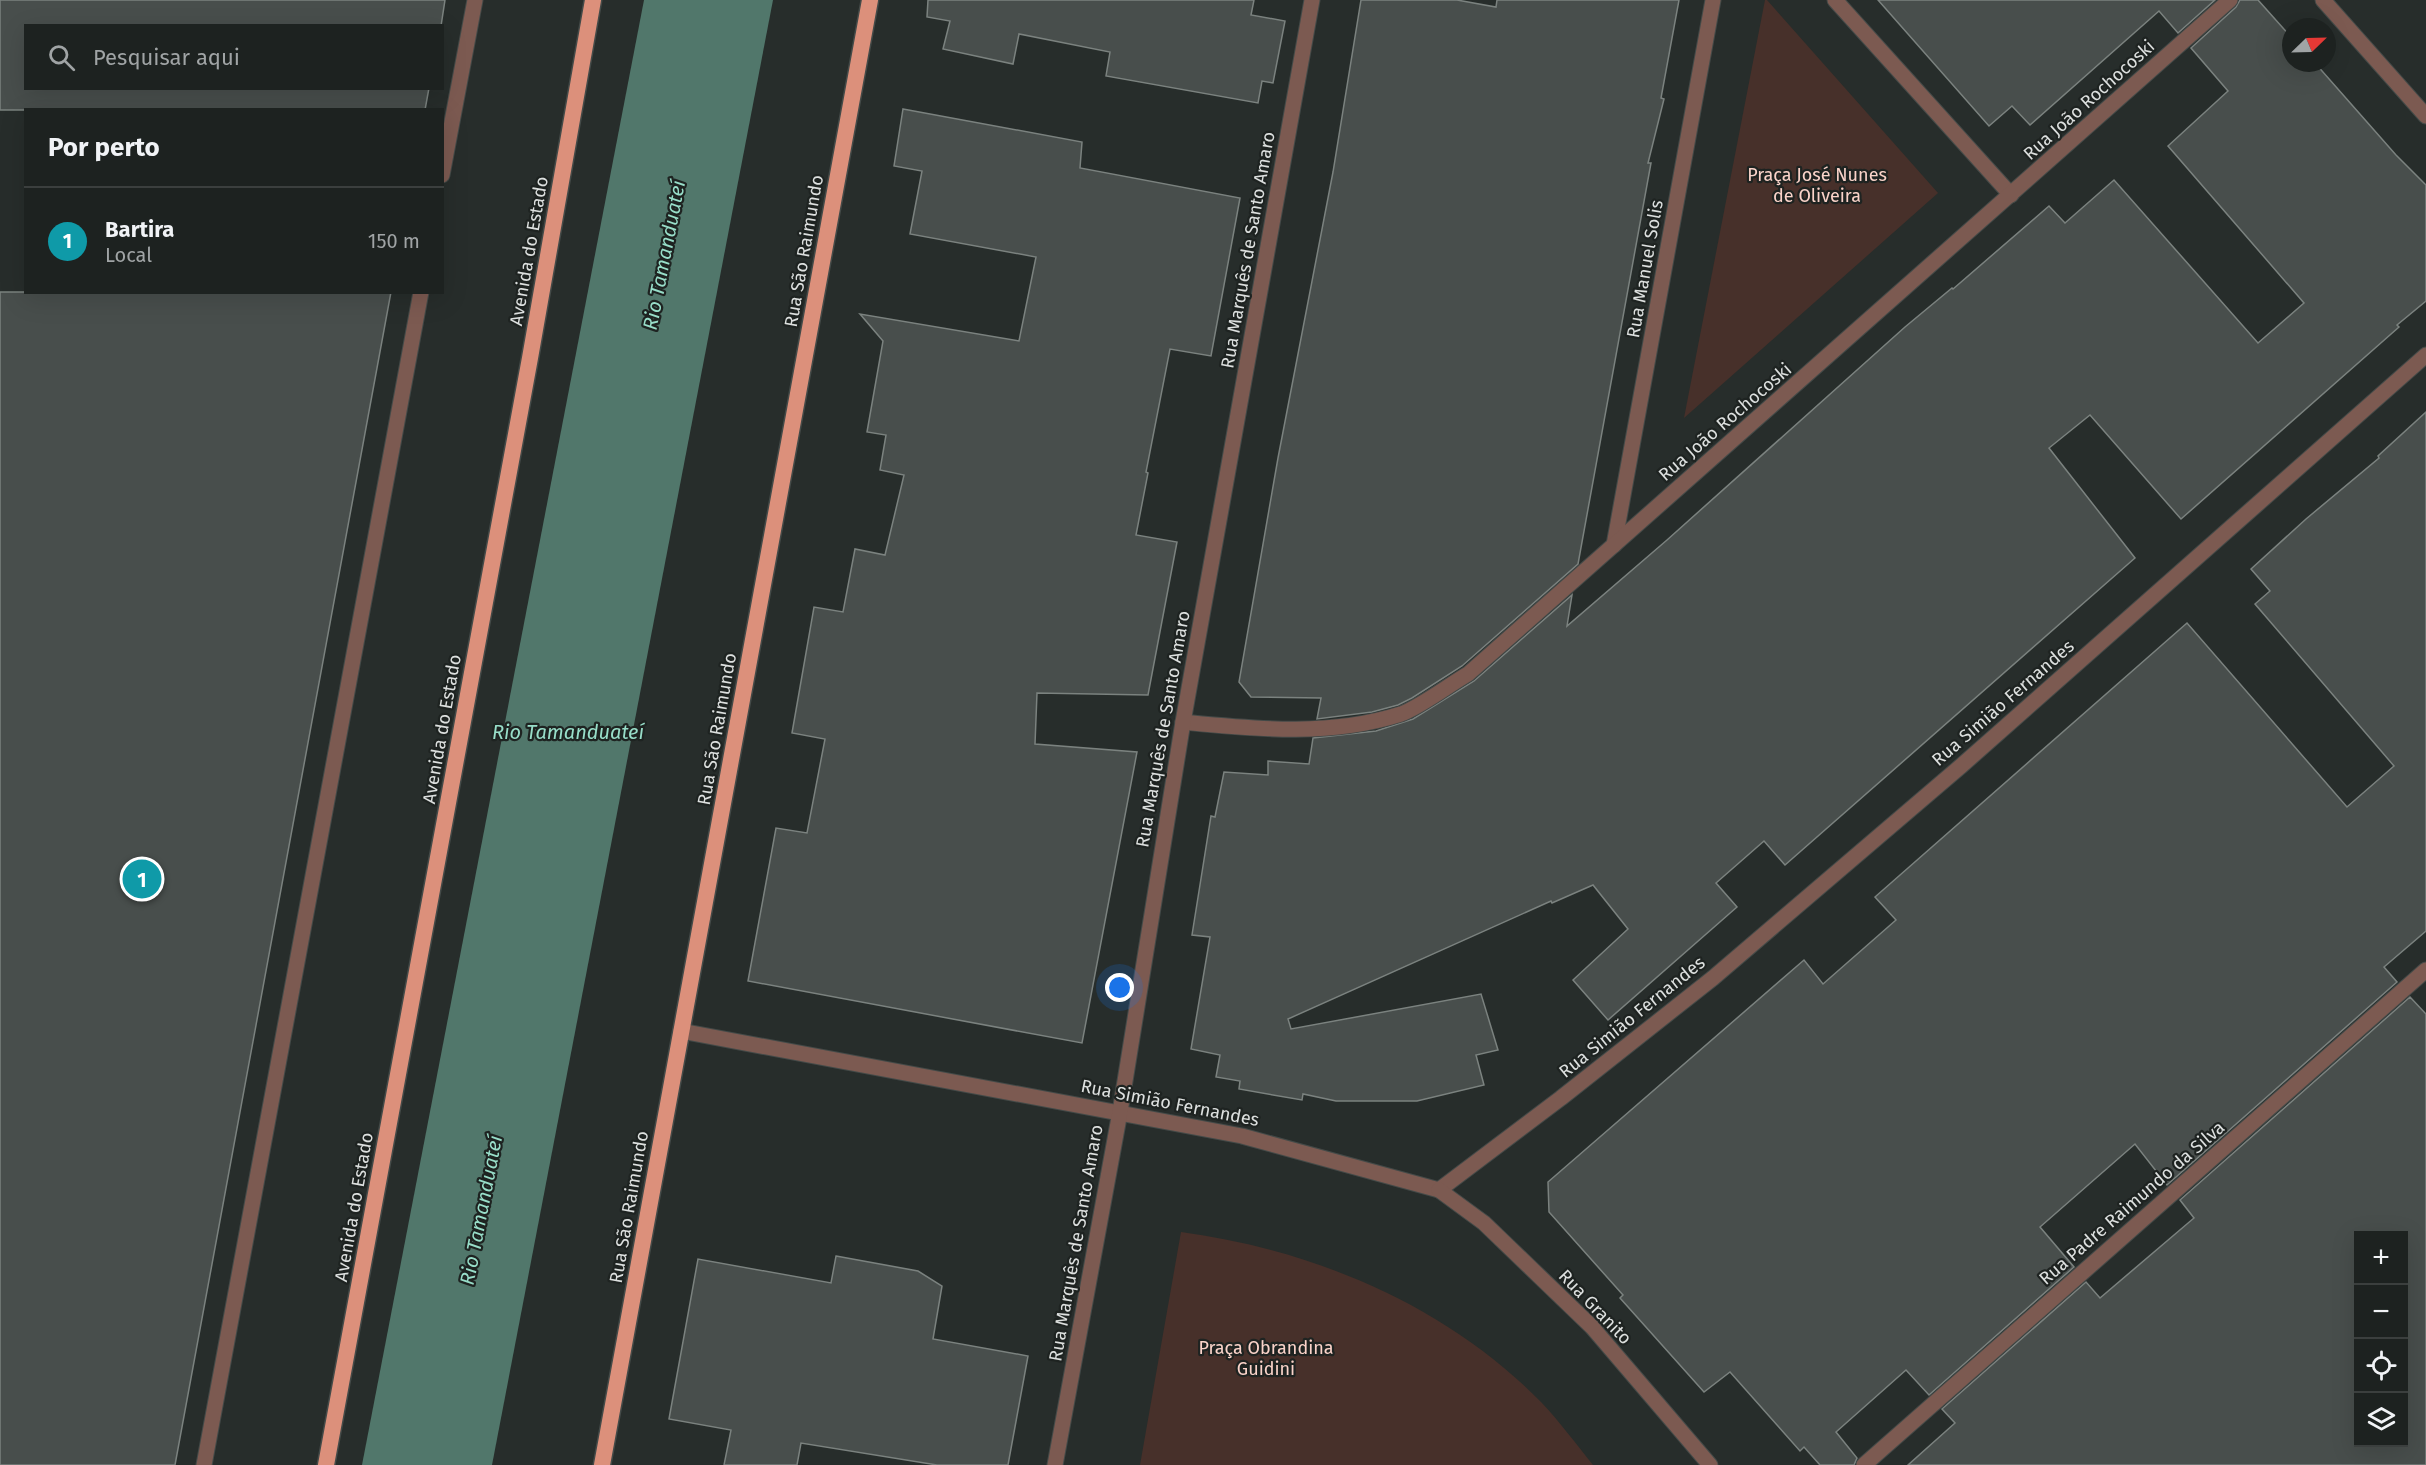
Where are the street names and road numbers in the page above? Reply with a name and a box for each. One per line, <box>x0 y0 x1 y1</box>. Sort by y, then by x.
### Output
street label: Rua João Rochocoski <box>2019 35 2159 165</box>
street label: Rua Marquês de Santo Amaro <box>1216 130 1280 370</box>
street label: Rua São Raimundo <box>780 173 828 329</box>
street label: Avenida do Estado <box>505 175 553 327</box>
street label: Rua Manuel Solis <box>1622 198 1668 340</box>
street label: Rua João Rochocoski <box>1654 358 1796 486</box>
street label: Rua Marquês de Santo Amaro <box>1131 609 1195 849</box>
street label: Rua Simião Fernandes <box>1927 635 2079 771</box>
street label: Rua São Raimundo <box>693 651 741 807</box>
street label: Avenida do Estado <box>418 653 466 805</box>
street label: Rua Simião Fernandes <box>1555 951 1709 1083</box>
street label: Rua Simião Fernandes <box>1079 1075 1261 1131</box>
street label: Rua Padre Raimundo da Silva <box>2035 1116 2229 1290</box>
street label: Rua Marquês de Santo Amaro <box>1044 1123 1108 1363</box>
street label: Rua São Raimundo <box>605 1129 653 1285</box>
street label: Avenida do Estado <box>330 1131 378 1283</box>
street label: Rua Granito <box>1554 1265 1636 1349</box>

